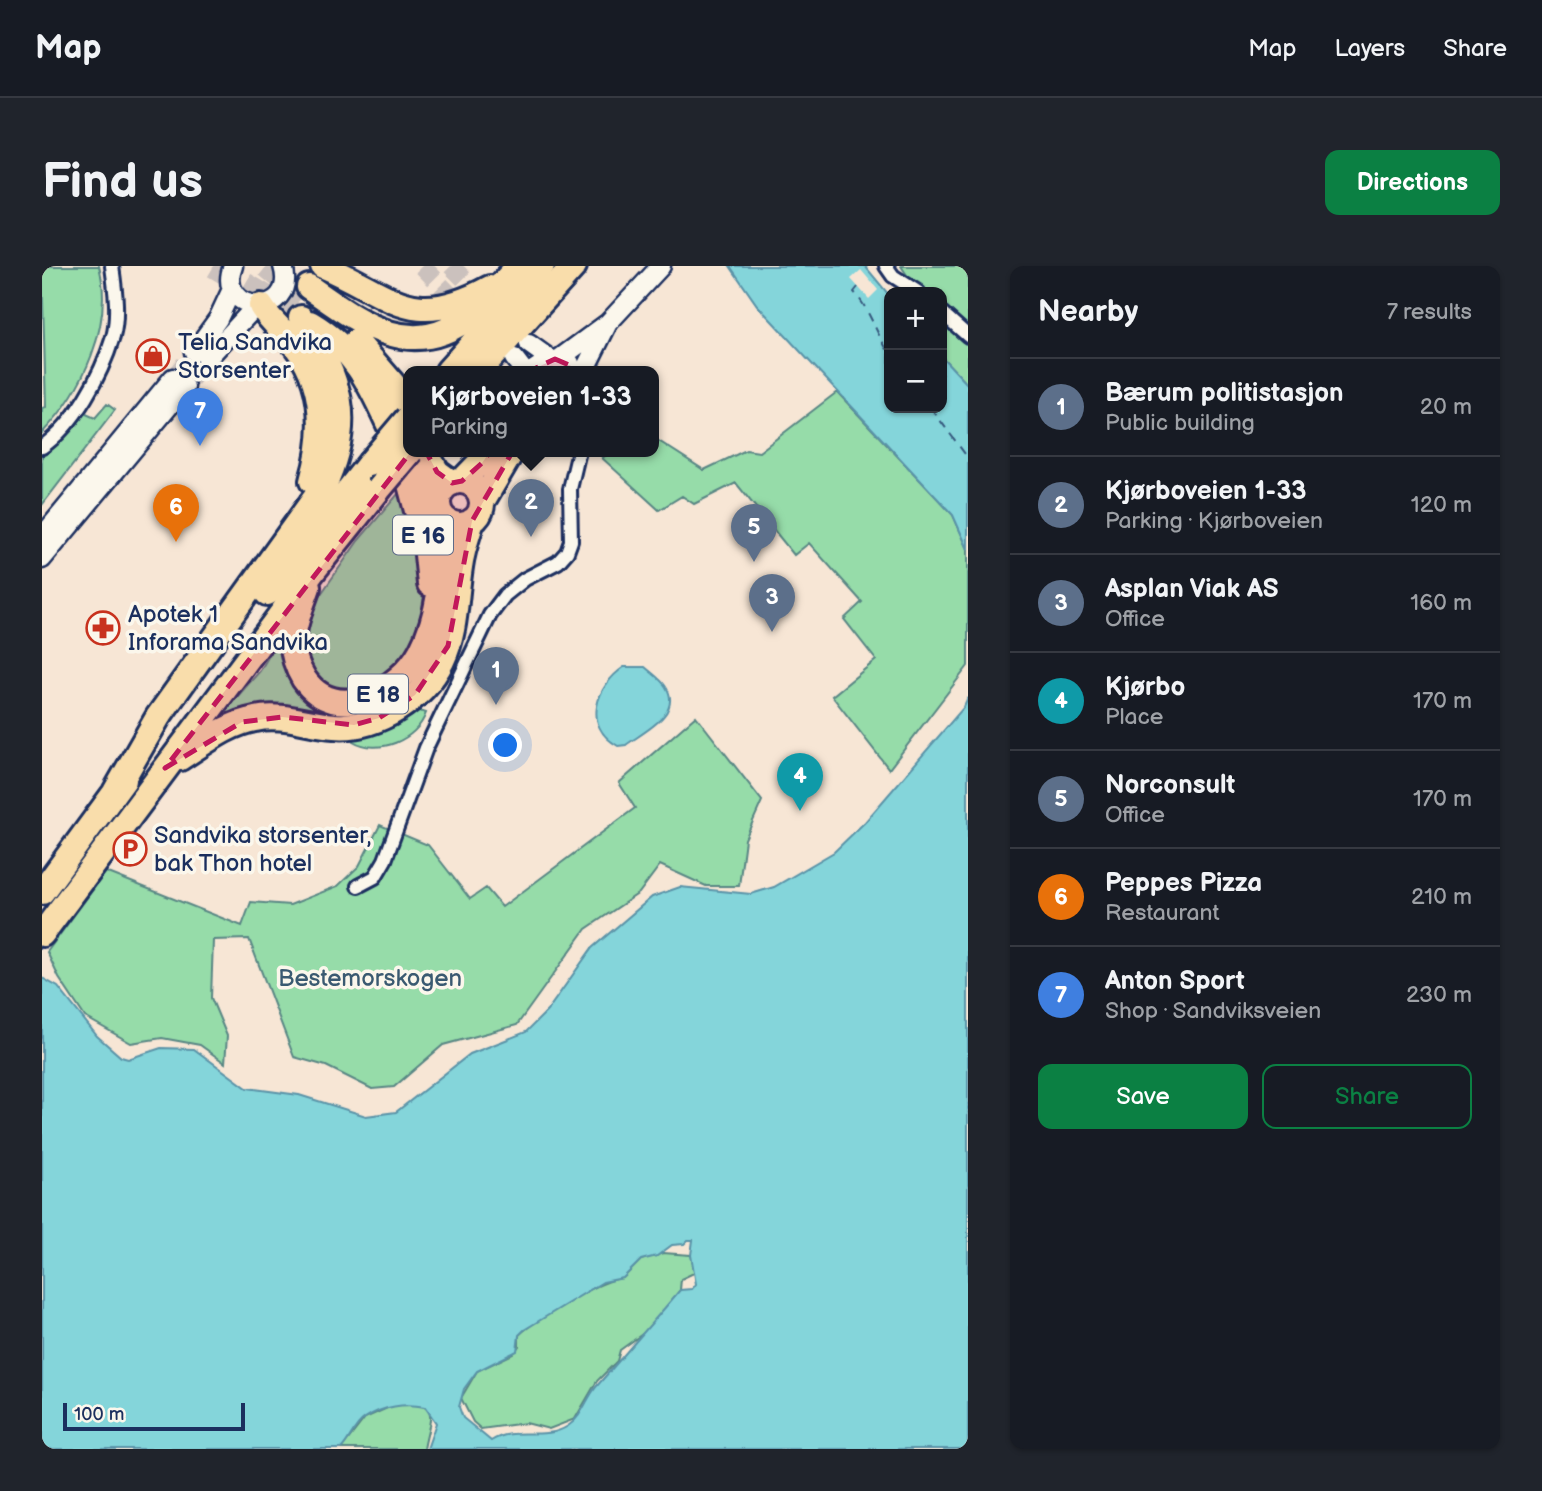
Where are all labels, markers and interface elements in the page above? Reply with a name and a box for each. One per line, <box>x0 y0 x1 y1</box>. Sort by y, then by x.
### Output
text: Map <box>35 28 101 68</box>
text: Map <box>1248 34 1296 63</box>
text: Layers <box>1334 34 1405 63</box>
text: Share <box>1443 34 1507 63</box>
button: Directions <box>1325 150 1500 215</box>
text: Find us <box>42 153 203 212</box>
map controls <box>884 287 947 413</box>
button: + <box>884 287 947 350</box>
text: Nearby <box>1038 294 1138 330</box>
text: 7 results <box>1387 298 1472 326</box>
place label: Telia Sandvika Storsenter <box>178 328 332 385</box>
shop icon: Telia Sandvika Storsenter <box>134 337 172 375</box>
button: − <box>884 350 947 413</box>
popup <box>403 366 659 457</box>
text: Bærum politistasjon <box>1105 378 1344 409</box>
text: Kjørboveien 1-33 <box>430 382 632 413</box>
pin: 7 <box>177 388 223 446</box>
text: 1 <box>1056 393 1066 421</box>
text: 20 m <box>1420 393 1472 421</box>
text: Public building <box>1105 409 1255 437</box>
text: Parking <box>430 413 508 441</box>
text: Kjørboveien 1-33 <box>1105 476 1307 507</box>
pin: 2 <box>508 479 554 537</box>
pin: 6 <box>153 484 199 542</box>
text: 2 <box>1054 491 1068 519</box>
text: 120 m <box>1411 491 1472 519</box>
pin: 5 <box>731 504 777 562</box>
text: Parking · Kjørboveien <box>1105 507 1323 535</box>
road number: E 16 <box>393 516 453 554</box>
pin: 3 <box>749 574 795 632</box>
text: Asplan Viak AS <box>1105 574 1279 605</box>
text: 3 <box>1054 589 1068 617</box>
text: 160 m <box>1410 589 1472 617</box>
place label: Apotek 1 Inforama Sandvika <box>128 600 328 657</box>
text: Office <box>1105 605 1165 633</box>
pharmacy icon: Apotek 1 Inforama Sandvika <box>84 609 122 647</box>
pin: 1 <box>473 647 519 705</box>
text: Kjørbo <box>1105 672 1185 703</box>
road number: E 18 <box>348 674 408 714</box>
text: 4 <box>1054 687 1068 715</box>
text: 170 m <box>1413 687 1472 715</box>
text: Place <box>1105 703 1163 731</box>
your location <box>488 728 522 762</box>
pin: 4 <box>777 753 823 811</box>
text: Norconsult <box>1105 770 1235 801</box>
text: 5 <box>1054 785 1068 813</box>
text: 170 m <box>1413 785 1472 813</box>
text: Office <box>1105 801 1165 829</box>
place label: Sandvika storsenter, bak Thon hotel <box>154 821 371 878</box>
parking icon: Sandvika storsenter, bak Thon hotel <box>111 830 149 868</box>
text: Peppes Pizza <box>1105 868 1262 899</box>
text: 6 <box>1054 883 1068 911</box>
text: 210 m <box>1411 883 1472 911</box>
text: Restaurant <box>1105 899 1219 927</box>
park label: Bestemorskogen <box>278 964 462 993</box>
text: Anton Sport <box>1105 966 1245 997</box>
text: 7 <box>1055 981 1067 1009</box>
text: 230 m <box>1406 981 1472 1009</box>
text: Shop · Sandviksveien <box>1105 997 1321 1025</box>
button: Save <box>1038 1064 1248 1129</box>
button: Share <box>1262 1064 1472 1129</box>
scale bar <box>63 1400 245 1432</box>
text: 100 m <box>74 1403 125 1426</box>

